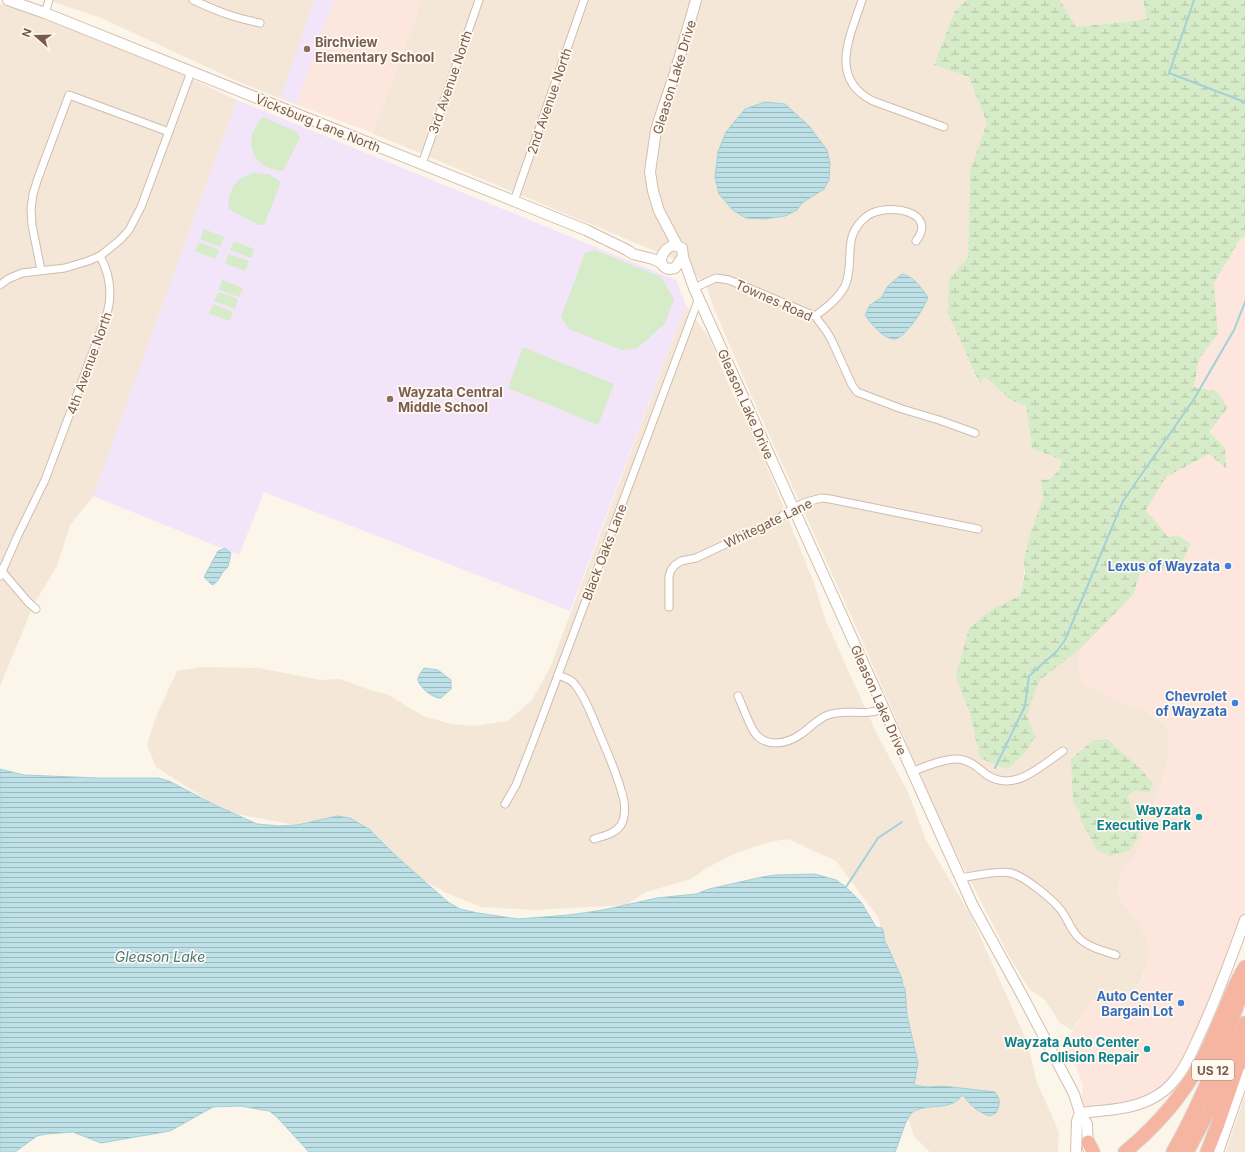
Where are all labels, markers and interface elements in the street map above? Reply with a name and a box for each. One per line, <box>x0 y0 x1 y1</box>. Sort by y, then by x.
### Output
north arrow <box>16 16 56 56</box>
street label: Gleason Lake Drive <box>649 18 699 136</box>
text: N <box>19 26 35 39</box>
street label: 3rd Avenue North <box>425 28 475 136</box>
place label: Birchview Elementary School <box>315 34 434 65</box>
marker: Birchview Elementary School <box>302 44 312 54</box>
street label: 2nd Avenue North <box>523 46 575 156</box>
street label: Vicksburg Lane North <box>253 91 383 155</box>
street label: Townes Road <box>733 276 815 324</box>
street label: 4th Avenue North <box>63 310 115 416</box>
street label: Gleason Lake Drive <box>715 346 777 462</box>
place label: Wayzata Central Middle School <box>398 384 503 415</box>
marker: Wayzata Central Middle School <box>385 394 395 404</box>
street label: Whitegate Lane <box>721 495 815 551</box>
street label: Black Oaks Lane <box>578 502 630 602</box>
place label: Lexus of Wayzata <box>1108 558 1220 574</box>
marker: Lexus of Wayzata <box>1223 561 1233 571</box>
street label: Gleason Lake Drive <box>848 642 910 758</box>
place label: Chevrolet of Wayzata <box>1156 688 1227 719</box>
marker: Chevrolet of Wayzata <box>1230 698 1240 708</box>
place label: Wayzata Executive Park <box>1097 802 1191 833</box>
marker: Wayzata Executive Park <box>1194 812 1204 822</box>
water label: Gleason Lake <box>115 948 205 965</box>
place label: Auto Center Bargain Lot <box>1096 988 1174 1019</box>
marker: Auto Center Bargain Lot <box>1176 998 1186 1008</box>
place label: Wayzata Auto Center Collision Repair <box>1004 1034 1140 1065</box>
marker: Wayzata Auto Center Collision Repair <box>1142 1044 1152 1054</box>
road number: US 12 <box>1192 1060 1234 1080</box>

